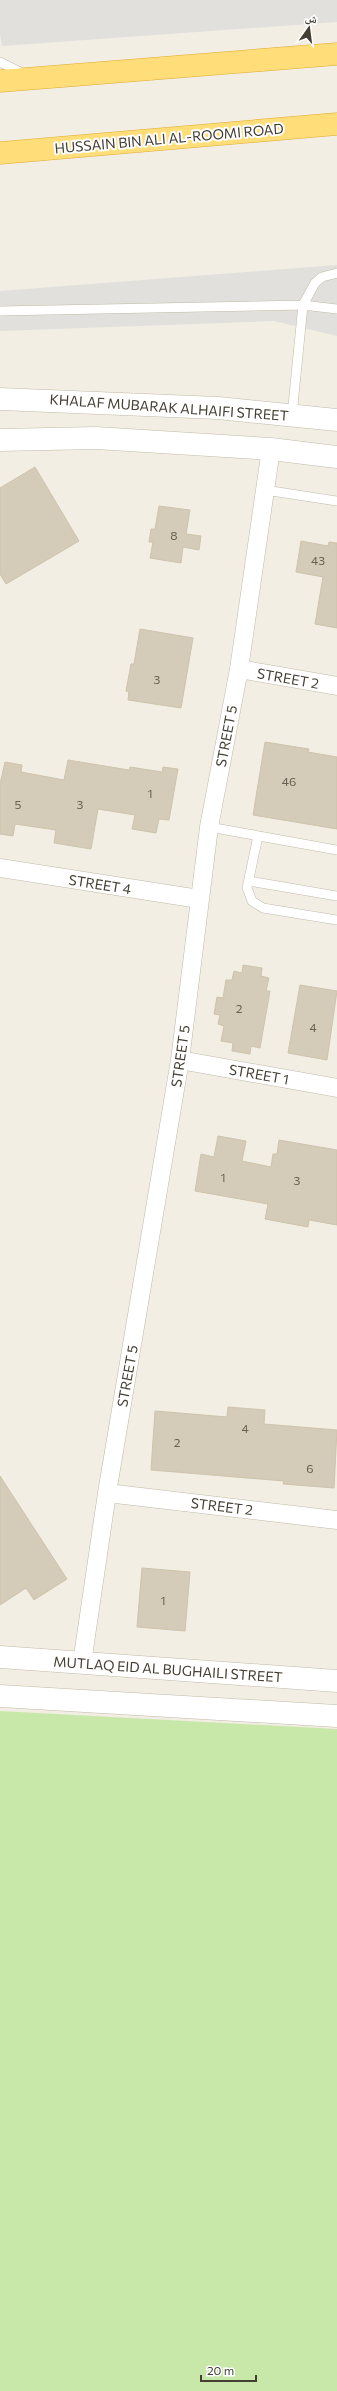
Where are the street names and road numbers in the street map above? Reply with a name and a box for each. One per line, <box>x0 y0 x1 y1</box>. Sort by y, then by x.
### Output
street label: HUSSAIN BIN ALI AL-ROOMI ROAD <box>54 120 284 156</box>
street label: KHALAF MUBARAK ALHAIFI STREET <box>49 390 289 424</box>
street label: STREET 2 <box>256 664 320 692</box>
street label: STREET 5 <box>212 704 240 768</box>
street label: STREET 4 <box>68 871 133 897</box>
street label: STREET 5 <box>167 1024 193 1088</box>
street label: STREET 1 <box>228 1060 290 1088</box>
street label: STREET 5 <box>113 1344 141 1408</box>
street label: STREET 2 <box>190 1494 254 1518</box>
street label: MUTLAQ EID AL BUGHAILI STREET <box>53 1653 283 1685</box>

